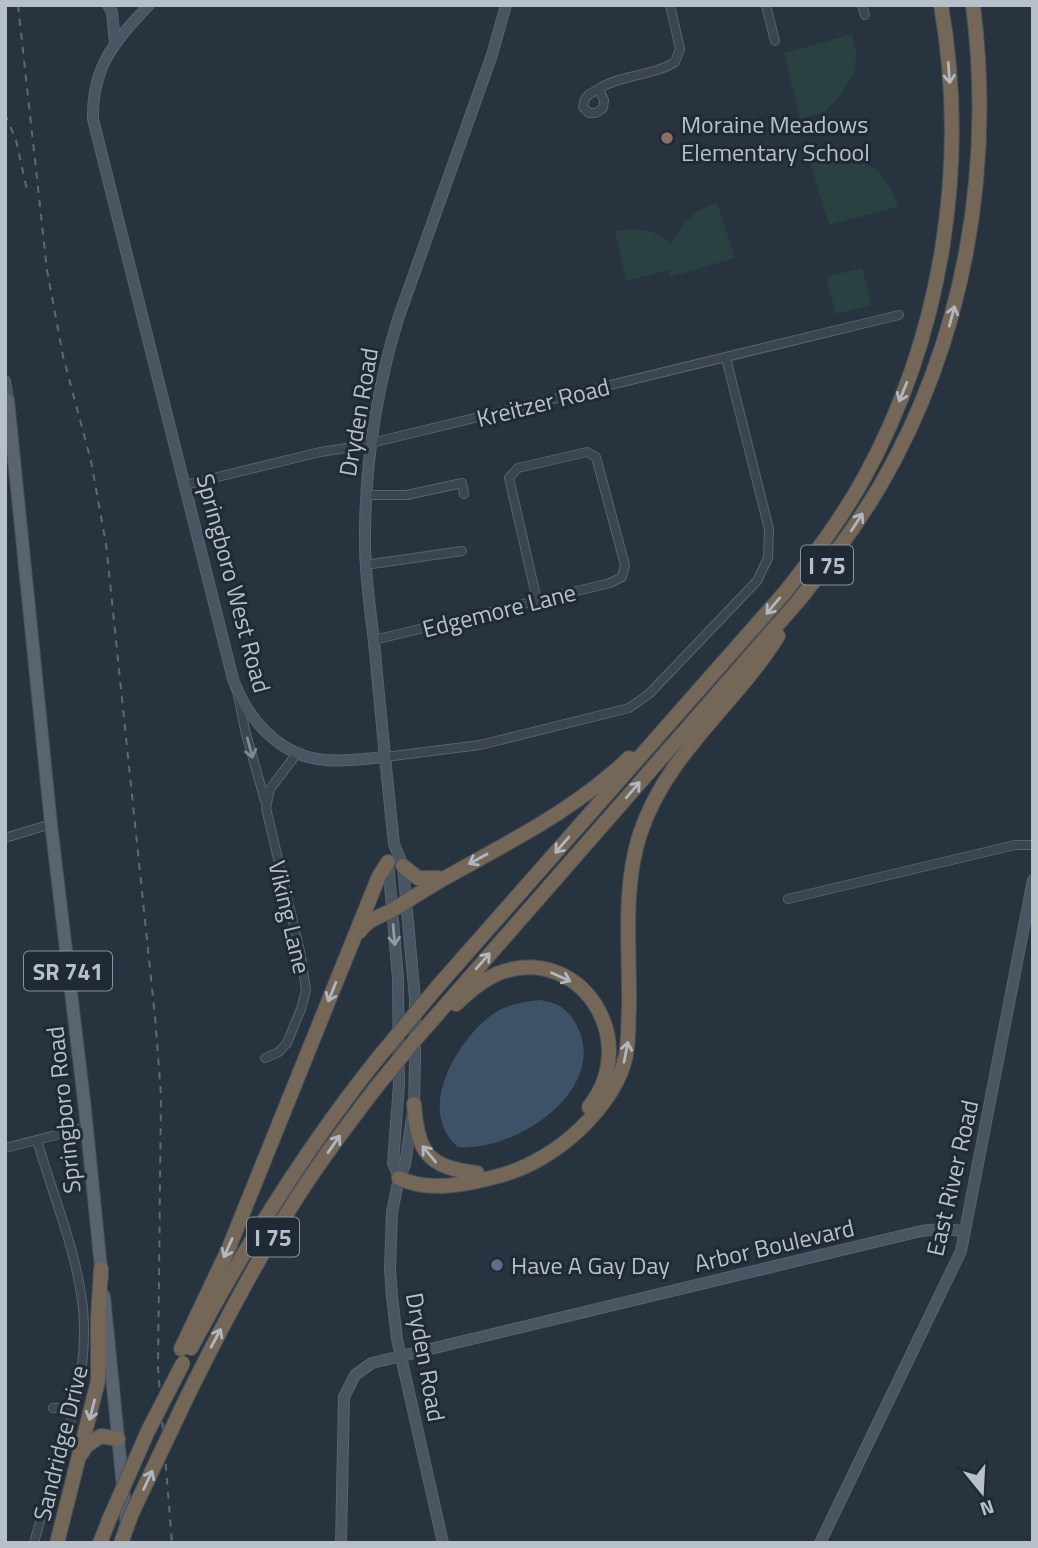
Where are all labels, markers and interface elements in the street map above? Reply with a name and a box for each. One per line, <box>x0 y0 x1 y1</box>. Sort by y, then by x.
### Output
one-way arrow <box>943 61 956 84</box>
place label: Moraine Meadows Elementary School <box>681 106 870 170</box>
marker: Moraine Meadows Elementary School <box>659 130 675 146</box>
one-way arrow <box>946 305 959 327</box>
street label: Dryden Road <box>329 345 387 479</box>
street label: Kreitzer Road <box>473 368 613 436</box>
one-way arrow <box>896 381 909 403</box>
street label: Springboro West Road <box>187 469 281 697</box>
one-way arrow <box>851 512 865 532</box>
road number: I 75 <box>801 545 853 584</box>
street label: Edgemore Lane <box>419 574 579 646</box>
one-way arrow <box>765 597 781 615</box>
one-way arrow <box>244 737 257 759</box>
one-way arrow <box>625 781 641 799</box>
one-way arrow <box>555 836 571 854</box>
one-way arrow <box>468 853 488 867</box>
street label: Viking Lane <box>260 857 320 977</box>
one-way arrow <box>388 923 401 946</box>
road number: SR 741 <box>24 952 112 990</box>
one-way arrow <box>475 952 491 970</box>
one-way arrow <box>550 971 571 984</box>
one-way arrow <box>325 981 338 1002</box>
street label: Springboro Road <box>36 1025 90 1195</box>
one-way arrow <box>619 1041 633 1064</box>
street label: East River Road <box>917 1096 987 1260</box>
one-way arrow <box>327 1135 341 1154</box>
one-way arrow <box>422 1145 437 1163</box>
street label: Arbor Boulevard <box>690 1209 858 1281</box>
road number: I 75 <box>247 1218 299 1256</box>
one-way arrow <box>221 1237 234 1259</box>
place label: Have A Gay Day <box>511 1247 670 1283</box>
marker: Have A Gay Day <box>489 1257 505 1273</box>
street label: Dryden Road <box>397 1290 455 1424</box>
one-way arrow <box>210 1328 224 1349</box>
street label: Sandridge Drive <box>23 1361 97 1525</box>
one-way arrow <box>85 1398 98 1421</box>
north arrow <box>947 1457 1017 1527</box>
one-way arrow <box>141 1470 155 1491</box>
text: N <box>977 1493 998 1524</box>

